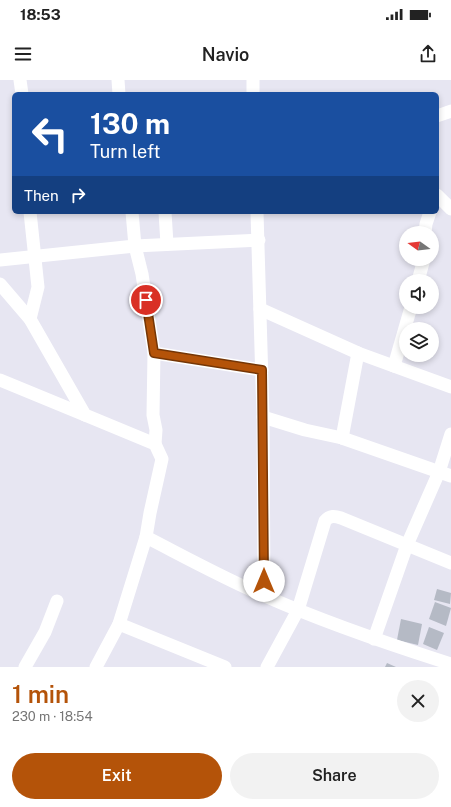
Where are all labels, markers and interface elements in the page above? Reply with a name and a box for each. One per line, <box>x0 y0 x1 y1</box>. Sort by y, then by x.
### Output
text: 18:53 <box>20 6 61 23</box>
icon: menu <box>12 43 34 65</box>
icon: share <box>417 43 439 65</box>
text: Navio <box>202 44 249 65</box>
text: 130 m <box>90 107 170 140</box>
icon: left <box>24 108 76 160</box>
text: Turn left <box>90 141 160 162</box>
icon: right <box>67 184 89 206</box>
text: Then <box>24 187 59 204</box>
north arrow <box>399 226 439 266</box>
map controls <box>399 226 439 362</box>
button: sound <box>399 274 439 314</box>
pin <box>129 283 163 317</box>
icon: arrive <box>135 289 157 311</box>
button: layers <box>399 322 439 362</box>
position arrow <box>243 560 285 602</box>
text: 1 min <box>12 680 69 708</box>
button: close <box>397 680 439 722</box>
text: 230 m · 18:54 <box>12 709 93 724</box>
button: Exit <box>12 753 222 799</box>
button: Share <box>230 753 439 799</box>

